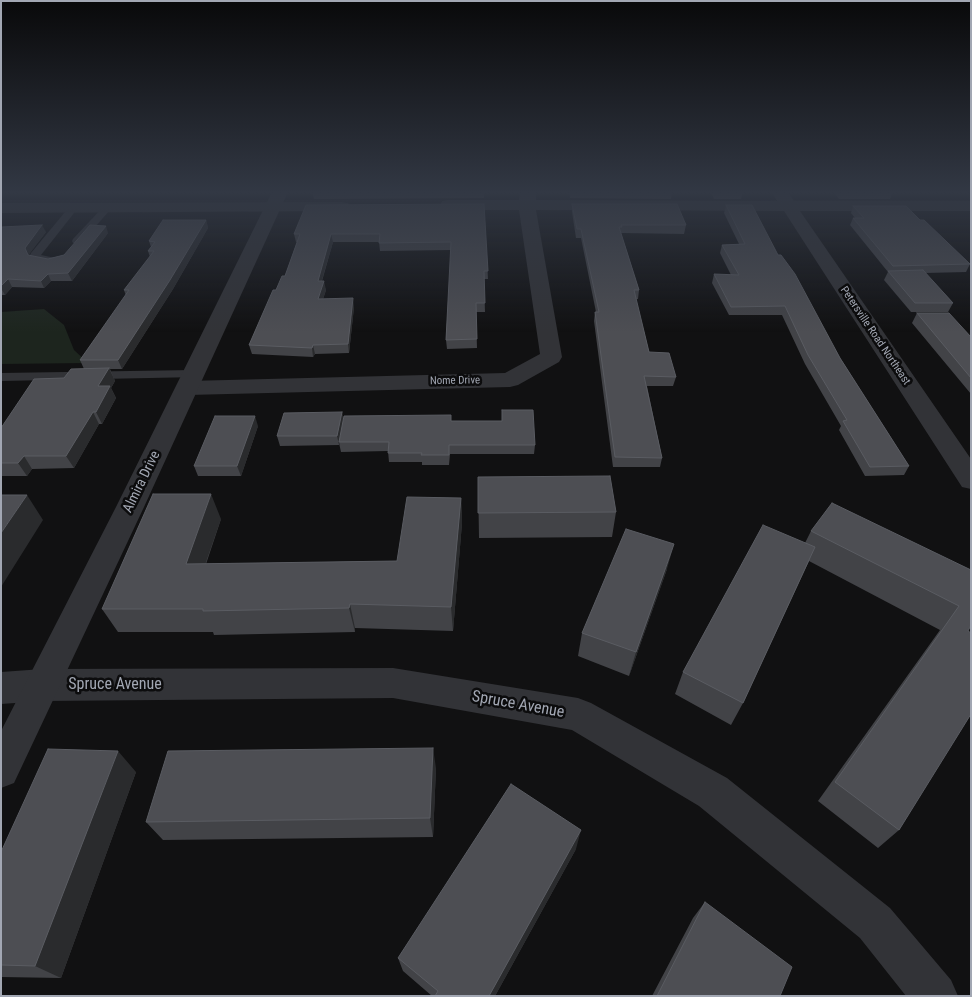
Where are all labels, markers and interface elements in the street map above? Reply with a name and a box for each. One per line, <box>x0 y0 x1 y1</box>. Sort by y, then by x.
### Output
street label: Petersville Road Northeast <box>837 284 913 388</box>
street label: Nome Drive <box>430 374 480 388</box>
street label: Almira Drive <box>120 448 164 516</box>
street label: Spruce Avenue <box>68 675 162 695</box>
street label: Spruce Avenue <box>470 687 566 723</box>

